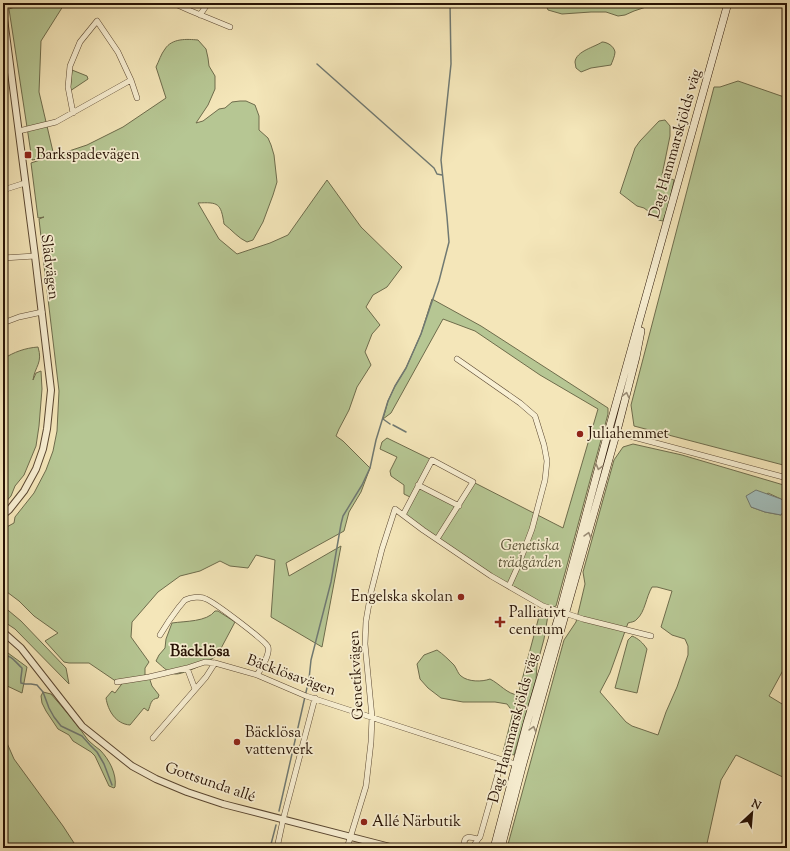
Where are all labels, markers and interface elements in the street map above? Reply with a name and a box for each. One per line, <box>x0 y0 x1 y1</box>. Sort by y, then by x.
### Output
street label: Dag Hammarskjölds väg <box>645 67 707 221</box>
place label: Barkspadevägen <box>36 145 140 166</box>
marker: Barkspadevägen <box>23 150 33 160</box>
street label: Slädvägen <box>35 233 63 301</box>
one-way arrow <box>621 392 630 399</box>
place label: Juliahemmet <box>587 424 669 445</box>
marker: Juliahemmet <box>575 429 585 439</box>
one-way arrow <box>595 463 604 470</box>
one-way arrow <box>583 532 592 539</box>
park label: Genetiska trädgården <box>498 536 562 574</box>
place label: Engelska skolan <box>351 587 453 608</box>
marker: Engelska skolan <box>456 592 466 602</box>
place label: Palliativt centrum <box>509 603 566 641</box>
marker: Palliativt centrum <box>494 616 506 628</box>
street label: Genetikvägen <box>344 629 370 720</box>
district label: Bäcklösa <box>170 641 231 664</box>
street label: Bäcklösavägen <box>243 650 339 702</box>
street label: Dag Hammarskjölds väg <box>484 651 544 805</box>
place label: Bäcklösa vattenverk <box>245 723 313 761</box>
one-way arrow <box>528 726 537 733</box>
marker: Bäcklösa vattenverk <box>232 737 242 747</box>
street label: Gottsunda allé <box>162 758 258 808</box>
north arrow <box>732 793 772 833</box>
text: N <box>748 795 764 814</box>
place label: Allé Närbutik <box>372 812 461 833</box>
marker: Allé Närbutik <box>359 817 369 827</box>

